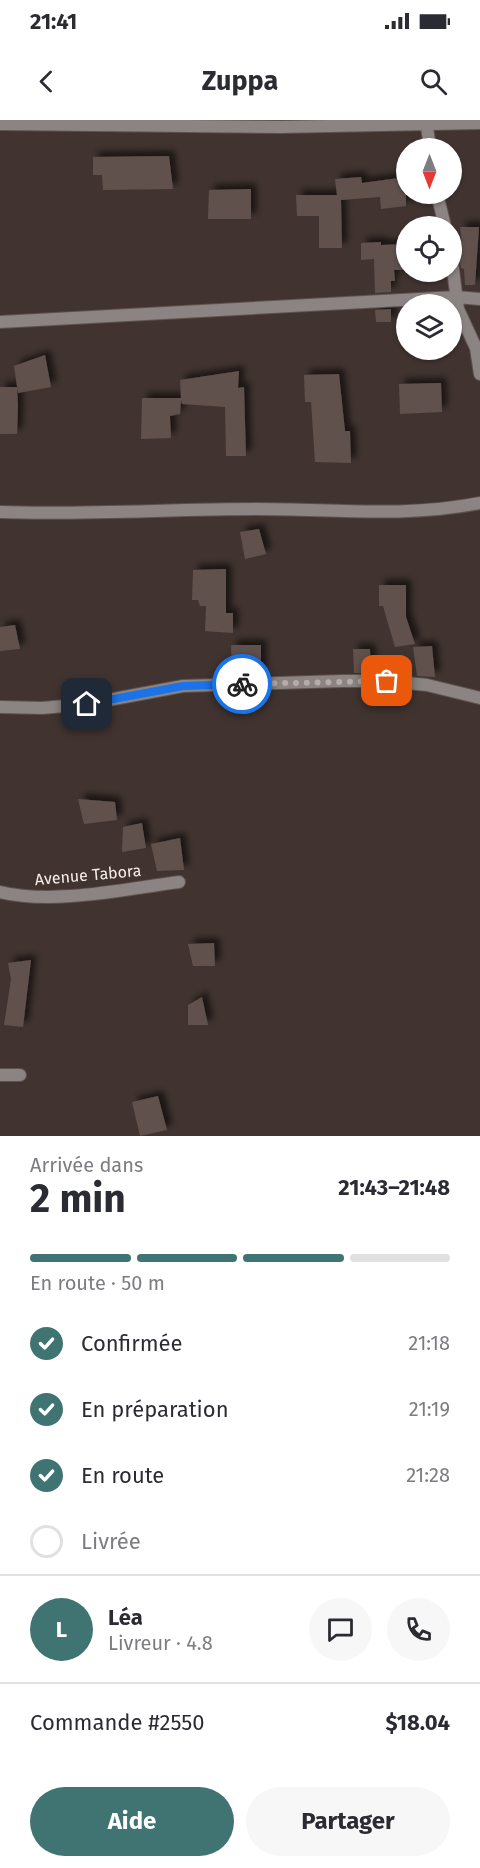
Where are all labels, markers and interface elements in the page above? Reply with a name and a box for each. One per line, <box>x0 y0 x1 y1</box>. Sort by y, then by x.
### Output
text: 21:41 <box>30 8 77 35</box>
icon: back <box>30 65 63 98</box>
text: Zuppa <box>202 65 278 97</box>
icon: search <box>417 65 450 98</box>
north arrow <box>396 138 462 204</box>
map controls <box>396 138 462 360</box>
button: locate <box>396 216 462 282</box>
button: layers <box>396 294 462 360</box>
courier <box>212 654 272 714</box>
pin <box>361 655 412 706</box>
icon: bag <box>370 664 403 697</box>
icon: bike <box>226 668 259 701</box>
pin <box>61 678 112 729</box>
icon: home <box>70 687 103 720</box>
street label: Avenue Tabora <box>34 861 142 889</box>
text: Arrivée dans <box>30 1153 143 1177</box>
text: 21:43–21:48 <box>338 1174 450 1201</box>
text: 2 min <box>30 1176 126 1222</box>
text: En route · 50 m <box>30 1271 165 1295</box>
icon: check <box>30 1327 63 1360</box>
text: Confirmée <box>81 1330 183 1357</box>
text: 21:18 <box>408 1331 450 1355</box>
icon: check <box>30 1393 63 1426</box>
text: En préparation <box>81 1396 229 1423</box>
text: 21:19 <box>409 1397 450 1421</box>
icon: check <box>30 1459 63 1492</box>
text: En route <box>81 1462 164 1489</box>
text: 21:28 <box>406 1463 450 1487</box>
text: Livrée <box>81 1528 141 1555</box>
button: chat <box>309 1598 372 1661</box>
button: phone <box>387 1598 450 1661</box>
text: Léa <box>108 1604 143 1631</box>
text: L <box>56 1616 67 1643</box>
text: Livreur · 4.8 <box>108 1631 213 1655</box>
text: Commande #2550 <box>30 1709 205 1736</box>
text: $18.04 <box>385 1709 450 1736</box>
button: Aide <box>30 1787 234 1856</box>
button: Partager <box>246 1787 450 1856</box>

